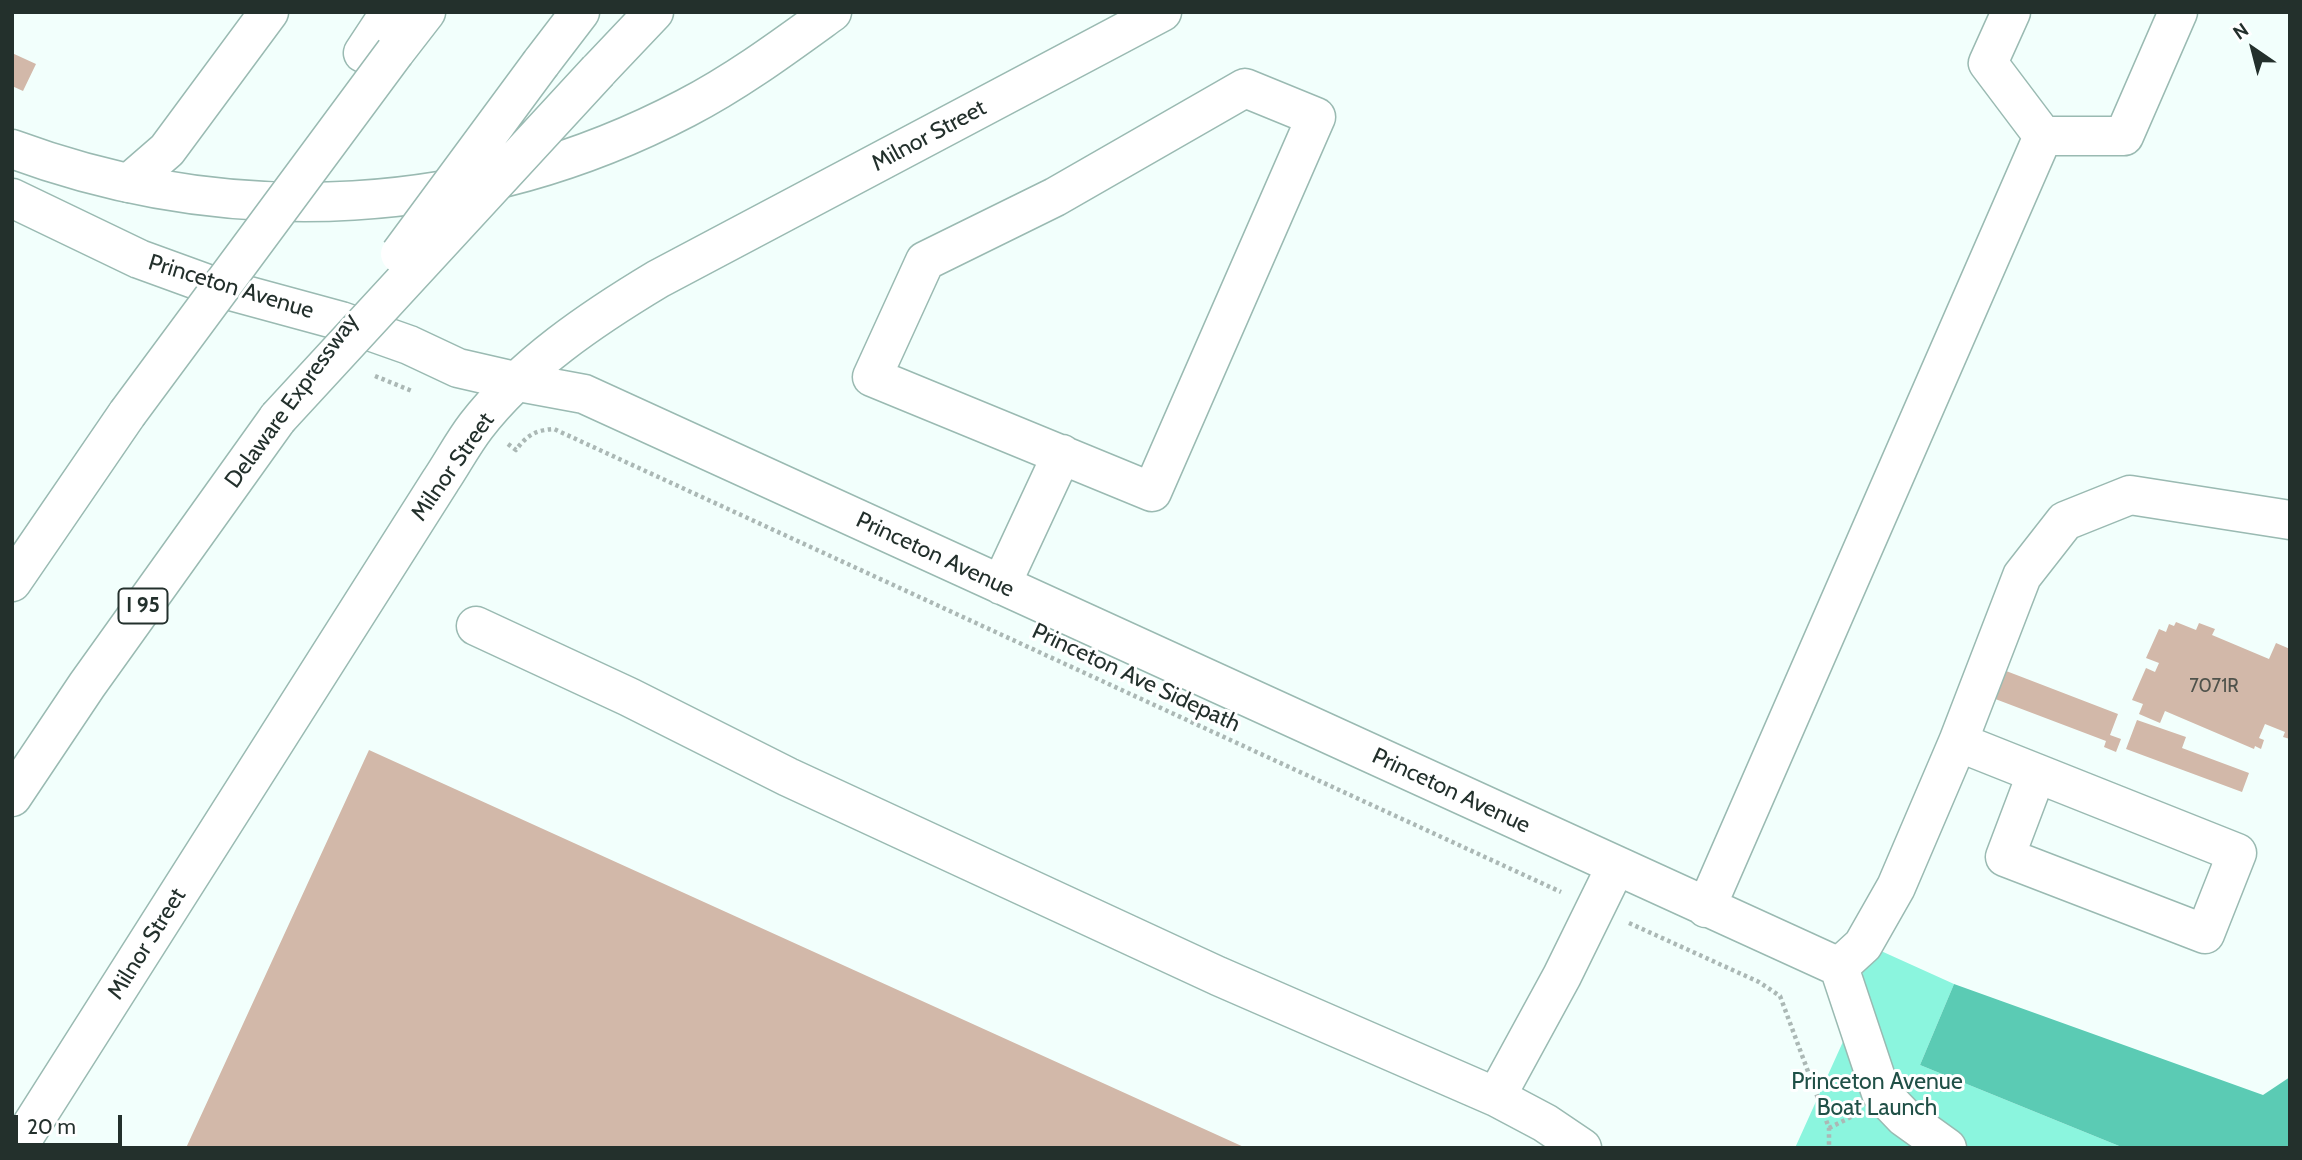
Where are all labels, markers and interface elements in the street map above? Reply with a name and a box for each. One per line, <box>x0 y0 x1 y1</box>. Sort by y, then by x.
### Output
north arrow <box>2218 14 2288 84</box>
text: N <box>2229 18 2253 45</box>
street label: Milnor Street <box>867 94 991 178</box>
street label: Princeton Avenue <box>145 249 317 325</box>
street label: Delaware Expressway <box>219 308 365 494</box>
street label: Milnor Street <box>406 408 500 526</box>
street label: Princeton Avenue <box>852 506 1018 604</box>
road number: I 95 <box>118 588 168 624</box>
street label: Princeton Ave Sidepath <box>1028 618 1244 738</box>
house number: 7071R <box>2189 675 2239 697</box>
street label: Princeton Avenue <box>1368 742 1534 840</box>
street label: Milnor Street <box>102 883 192 1005</box>
park label: Princeton Avenue Boat Launch <box>1791 1068 1963 1122</box>
scale bar <box>18 1100 126 1144</box>
text: 20 m <box>27 1114 76 1139</box>

